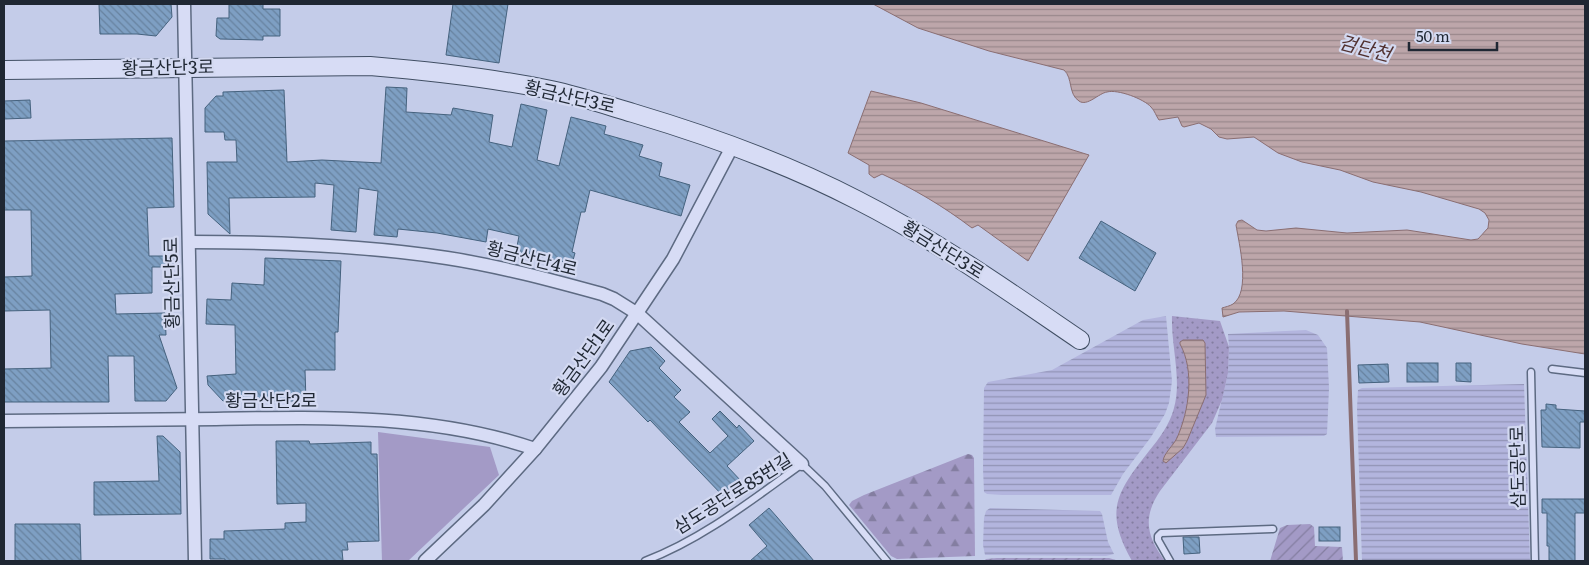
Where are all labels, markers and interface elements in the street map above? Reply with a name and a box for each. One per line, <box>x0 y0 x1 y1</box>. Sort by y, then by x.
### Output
scale bar <box>1409 20 1496 52</box>
text: 50 m <box>1416 24 1450 47</box>
water label: 검단천 <box>1336 27 1396 68</box>
street label: 황금산단3로 <box>121 52 214 81</box>
street label: 황금산단3로 <box>522 72 618 119</box>
street label: 황금산단3로 <box>897 213 990 285</box>
street label: 황금산단4로 <box>484 233 581 282</box>
street label: 황금산단5로 <box>156 237 185 329</box>
street label: 황금산단1로 <box>545 313 620 402</box>
street label: 황금산단2로 <box>225 386 317 413</box>
street label: 삼도공단로 <box>1502 425 1531 509</box>
street label: 삼도공단로85번길 <box>668 446 797 540</box>

